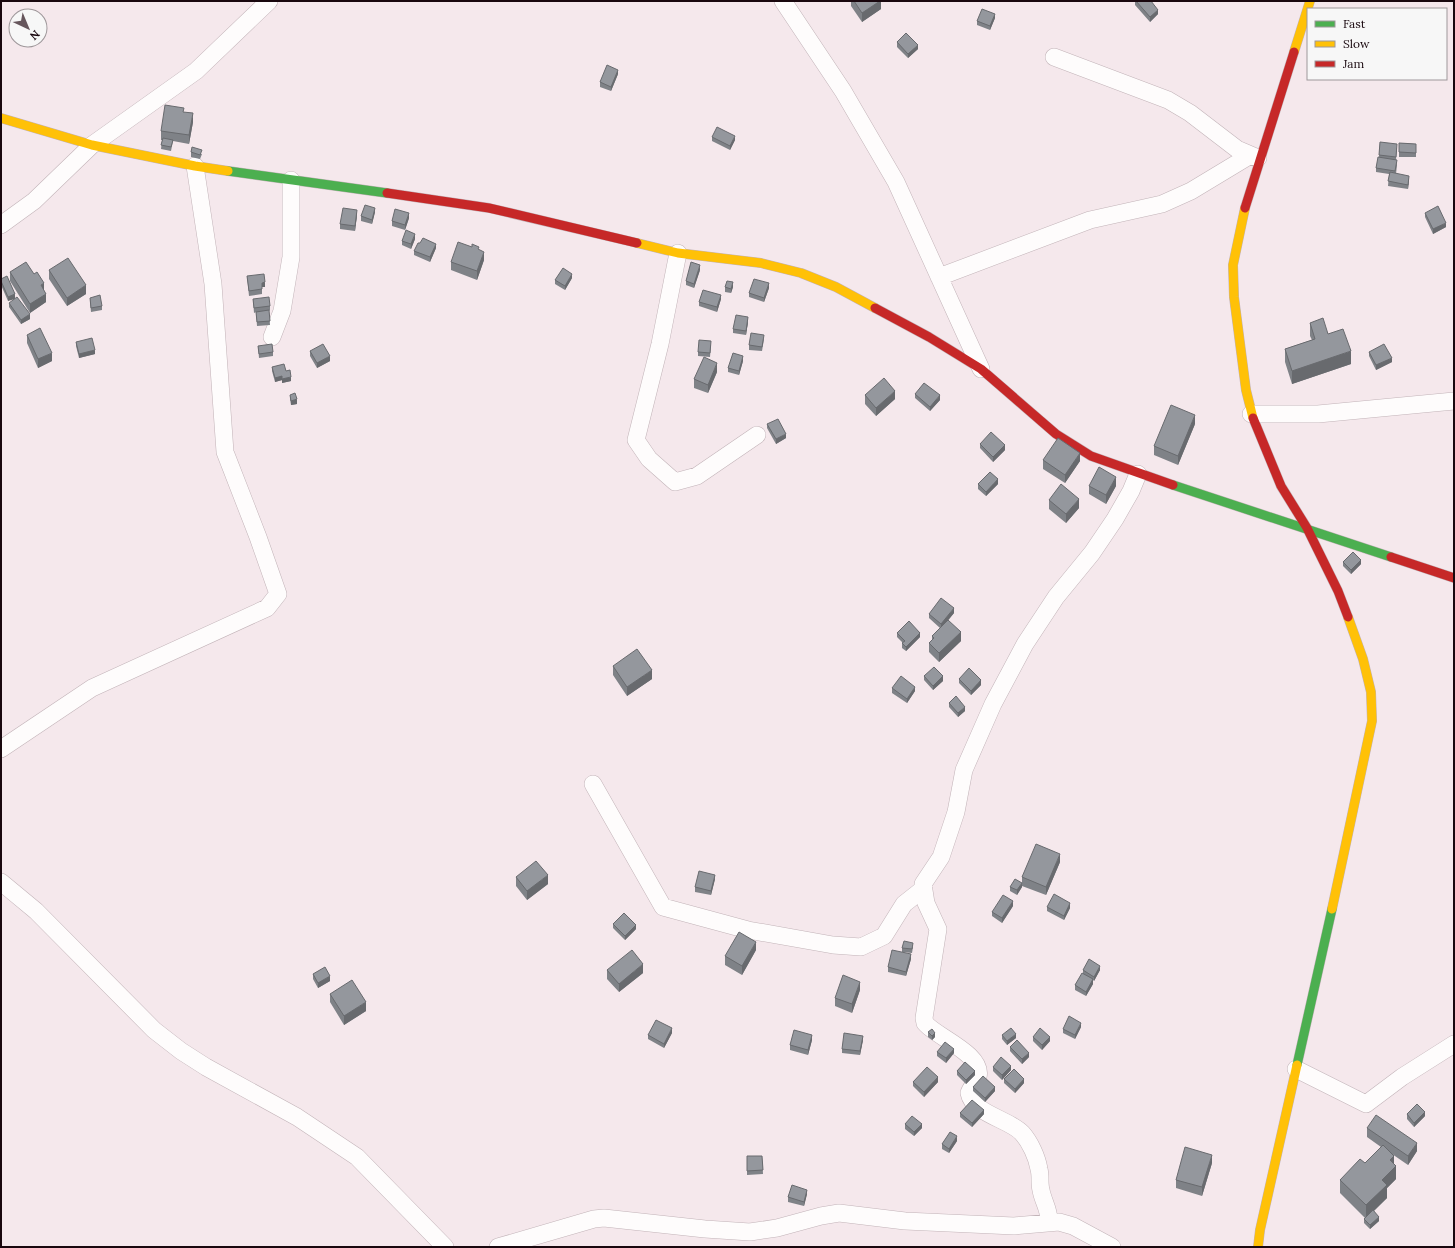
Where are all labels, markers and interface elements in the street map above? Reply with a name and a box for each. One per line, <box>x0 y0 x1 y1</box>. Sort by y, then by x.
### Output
north arrow <box>8 8 48 48</box>
legend <box>1307 8 1447 80</box>
text: Fast <box>1343 16 1366 31</box>
text: N <box>27 27 43 44</box>
text: Slow <box>1343 36 1370 51</box>
text: Jam <box>1342 56 1364 71</box>

